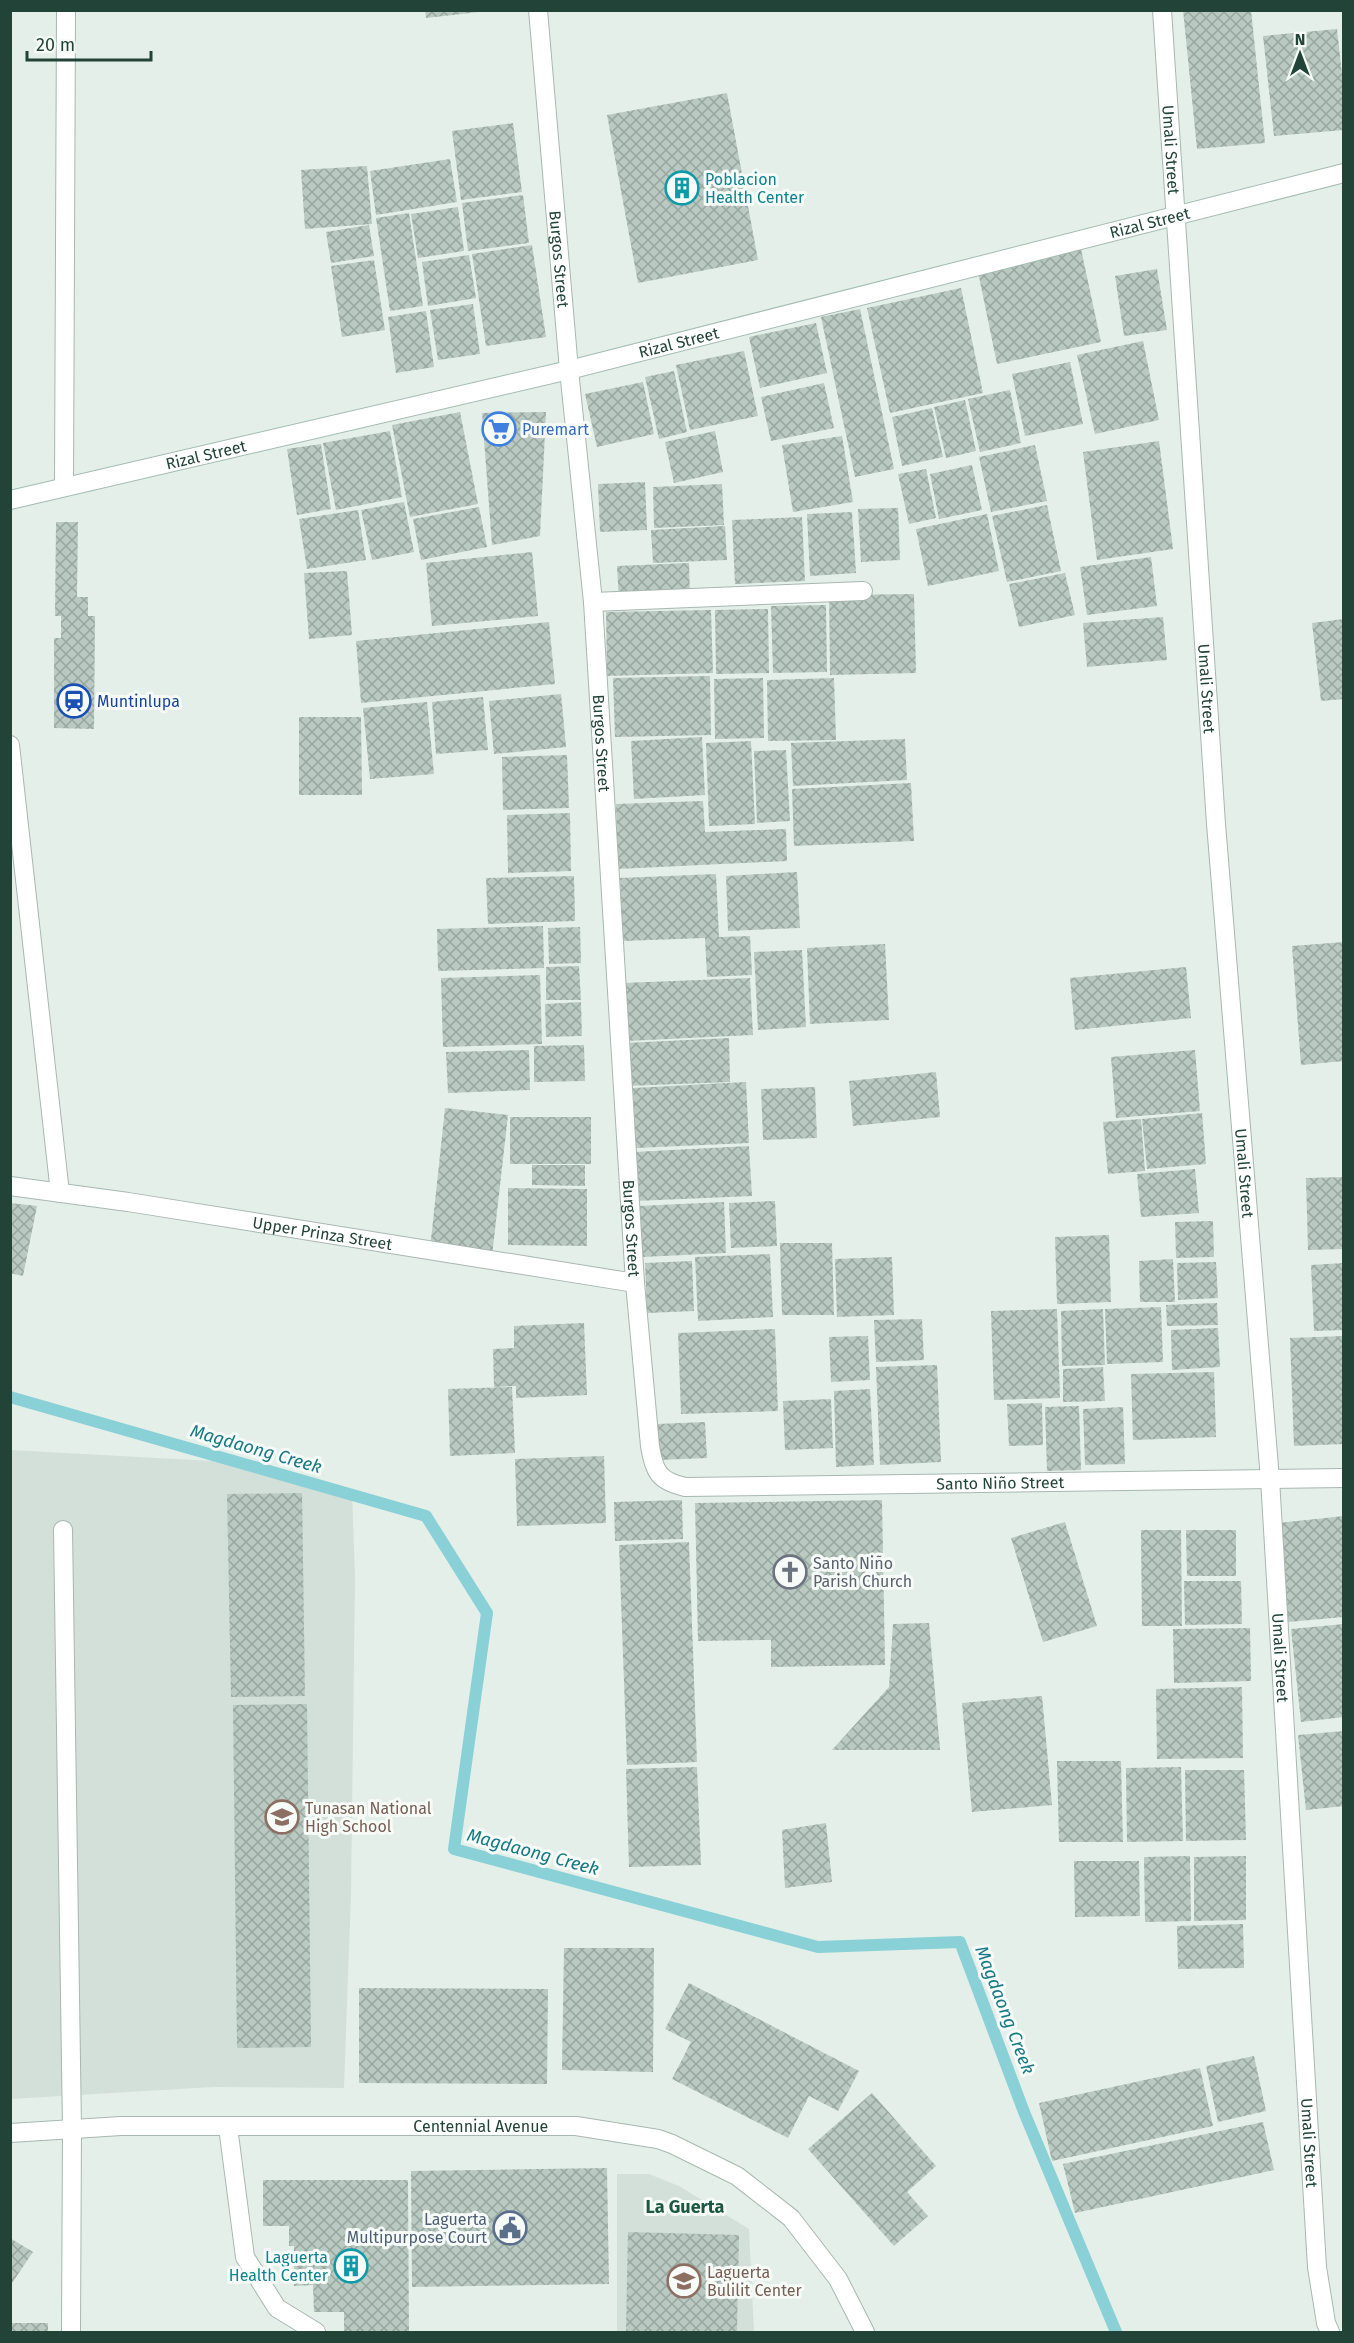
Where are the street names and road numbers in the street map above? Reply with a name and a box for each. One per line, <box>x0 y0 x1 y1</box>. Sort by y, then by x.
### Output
street label: Umali Street <box>1158 104 1183 195</box>
street label: Rizal Street <box>1108 204 1192 242</box>
street label: Burgos Street <box>545 210 573 309</box>
street label: Rizal Street <box>637 323 721 362</box>
street label: Rizal Street <box>164 436 248 473</box>
street label: Umali Street <box>1194 643 1219 734</box>
street label: Burgos Street <box>589 694 614 793</box>
street label: Umali Street <box>1231 1128 1257 1219</box>
street label: Burgos Street <box>619 1179 644 1278</box>
street label: Upper Prinza Street <box>251 1213 394 1254</box>
street label: Santo Niño Street <box>936 1473 1065 1494</box>
street label: Umali Street <box>1268 1612 1292 1703</box>
street label: Umali Street <box>1297 2097 1321 2188</box>
street label: Centennial Avenue <box>413 2117 548 2136</box>

